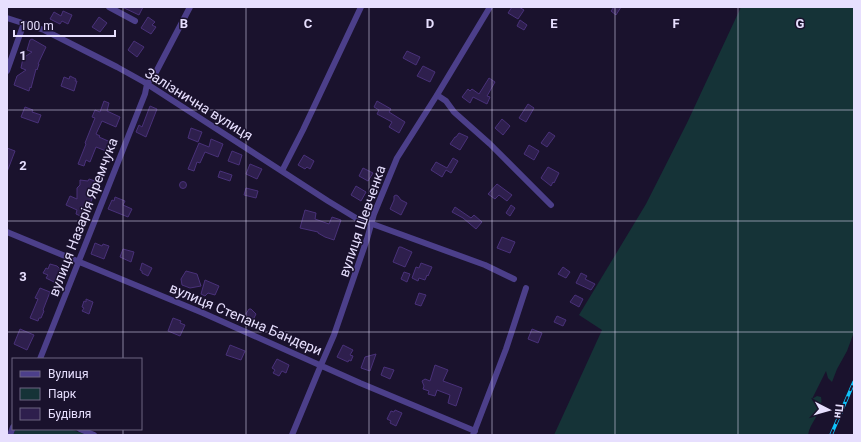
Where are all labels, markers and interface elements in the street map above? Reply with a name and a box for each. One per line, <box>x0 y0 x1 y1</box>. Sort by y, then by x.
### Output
scale bar <box>14 12 115 38</box>
text: B <box>180 16 188 31</box>
text: C <box>304 16 313 31</box>
text: D <box>426 16 434 31</box>
text: E <box>550 16 558 31</box>
text: F <box>672 16 680 31</box>
text: G <box>796 16 805 31</box>
text: 100 m <box>20 19 54 33</box>
text: 1 <box>19 48 27 63</box>
street label: Залізнична вулиця <box>142 64 256 144</box>
street label: вулиця Назарія Яремчука <box>45 135 121 299</box>
text: 2 <box>19 158 27 173</box>
street label: вулиця Шевченка <box>335 163 389 279</box>
text: 3 <box>19 269 27 284</box>
street label: вулиця Степана Бандери <box>167 280 325 358</box>
legend <box>12 358 142 430</box>
text: Вулиця <box>48 367 89 381</box>
text: Парк <box>48 387 77 401</box>
north arrow <box>809 390 849 430</box>
text: Пн <box>831 403 846 419</box>
text: Будівля <box>48 407 91 421</box>

